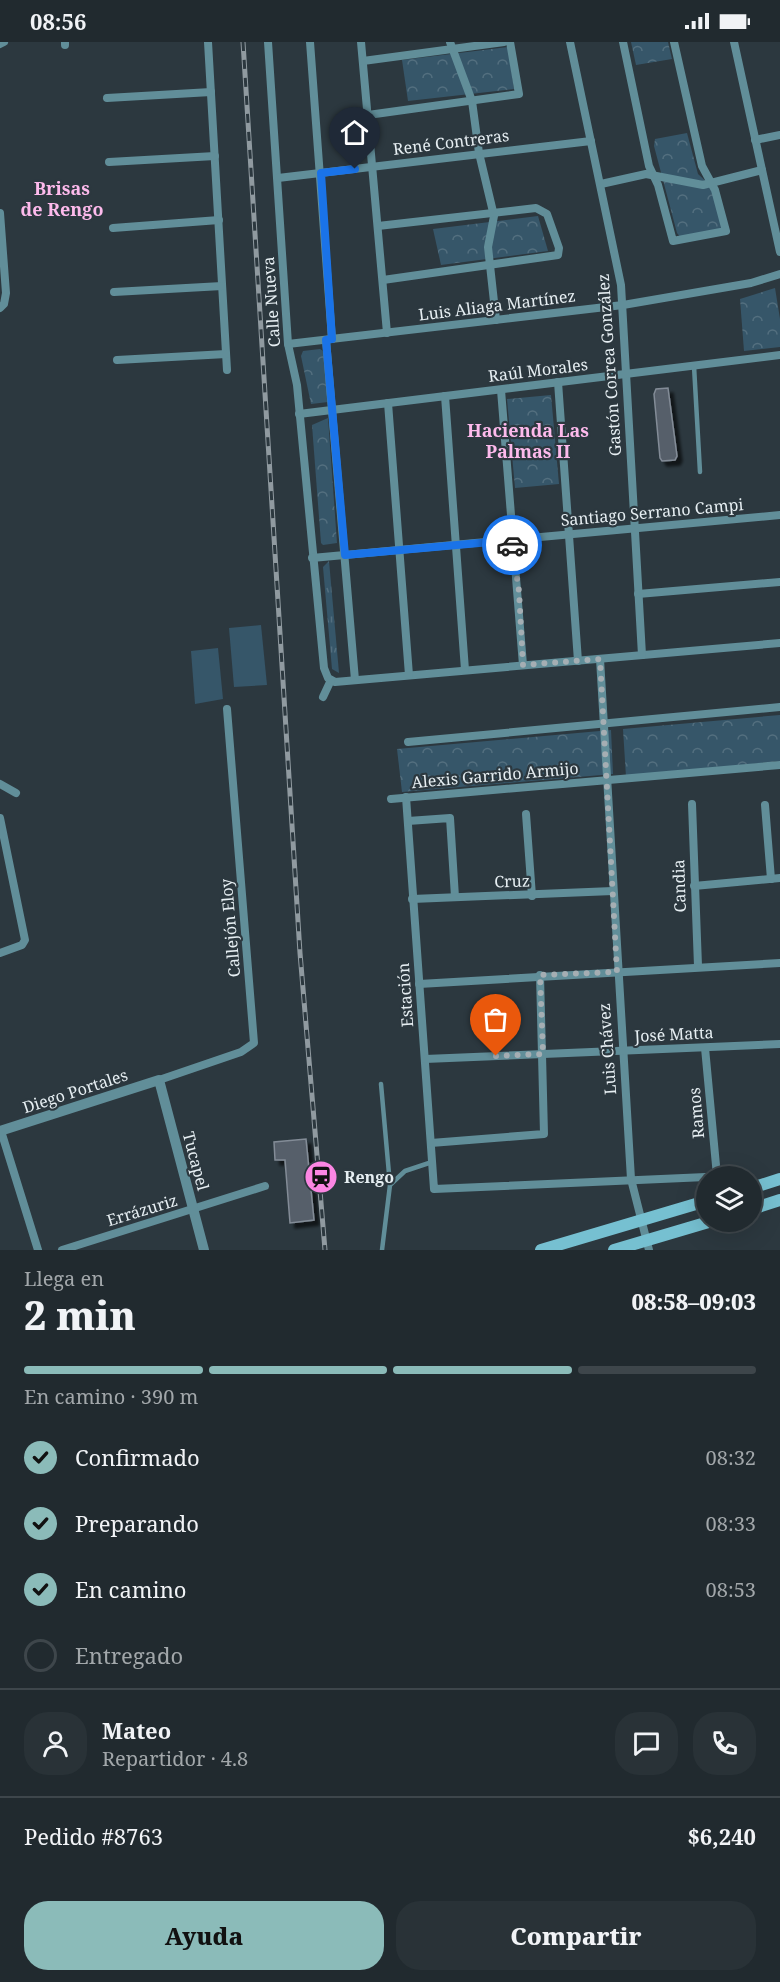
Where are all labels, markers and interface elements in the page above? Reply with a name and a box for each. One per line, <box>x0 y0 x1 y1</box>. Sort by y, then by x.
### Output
text: 08:56 <box>30 6 86 36</box>
pin <box>329 107 380 169</box>
icon: home <box>338 116 371 149</box>
street label: René Contreras <box>392 124 510 160</box>
district label: Brisas de Rengo <box>21 176 103 221</box>
street label: Calle Nueva <box>257 256 285 348</box>
street label: Gastón Correa González <box>592 273 626 457</box>
street label: Luis Aliaga Martínez <box>417 284 577 326</box>
street label: Raúl Morales <box>487 353 589 387</box>
district label: Hacienda Las Palmas II <box>467 418 589 463</box>
street label: Santiago Serrano Campi <box>560 493 744 531</box>
courier <box>482 515 542 575</box>
icon: car <box>496 529 529 562</box>
street label: Alexis Garrido Armijo <box>411 757 579 793</box>
street label: Candia <box>667 859 691 913</box>
street label: Cruz <box>494 869 530 893</box>
street label: Callejón Eloy <box>215 877 245 978</box>
street label: Estación <box>392 962 418 1028</box>
pin <box>470 994 521 1056</box>
icon: bag <box>479 1003 512 1036</box>
street label: Luis Chávez <box>593 1003 621 1095</box>
street label: José Matta <box>633 1021 714 1047</box>
street label: Diego Portales <box>20 1064 130 1118</box>
street label: Ramos <box>683 1087 709 1139</box>
street label: Tucapel <box>178 1129 214 1193</box>
station icon: Rengo <box>303 1159 339 1195</box>
place label: Rengo <box>344 1166 394 1188</box>
map controls <box>696 1166 762 1232</box>
button: layers <box>696 1166 762 1232</box>
street label: Errázuriz <box>104 1189 180 1231</box>
text: Llega en <box>24 1265 104 1292</box>
text: 08:58–09:03 <box>632 1286 756 1316</box>
text: 2 min <box>24 1288 136 1341</box>
text: En camino · 390 m <box>24 1383 198 1410</box>
icon: check <box>24 1441 57 1474</box>
text: Confirmado <box>75 1442 200 1472</box>
text: 08:32 <box>706 1444 756 1471</box>
icon: check <box>24 1507 57 1540</box>
text: Preparando <box>75 1508 199 1538</box>
text: 08:33 <box>706 1510 756 1537</box>
icon: check <box>24 1573 57 1606</box>
text: En camino <box>75 1574 187 1604</box>
text: 08:53 <box>706 1576 756 1603</box>
text: Entregado <box>75 1640 183 1670</box>
button: person <box>24 1712 87 1775</box>
button: chat <box>615 1712 678 1775</box>
button: phone <box>693 1712 756 1775</box>
text: Mateo <box>102 1715 171 1745</box>
text: Repartidor · 4.8 <box>102 1745 248 1772</box>
text: Pedido #8763 <box>24 1821 163 1851</box>
text: $6,240 <box>687 1821 756 1851</box>
button: Ayuda <box>24 1901 384 1970</box>
button: Compartir <box>396 1901 756 1970</box>

